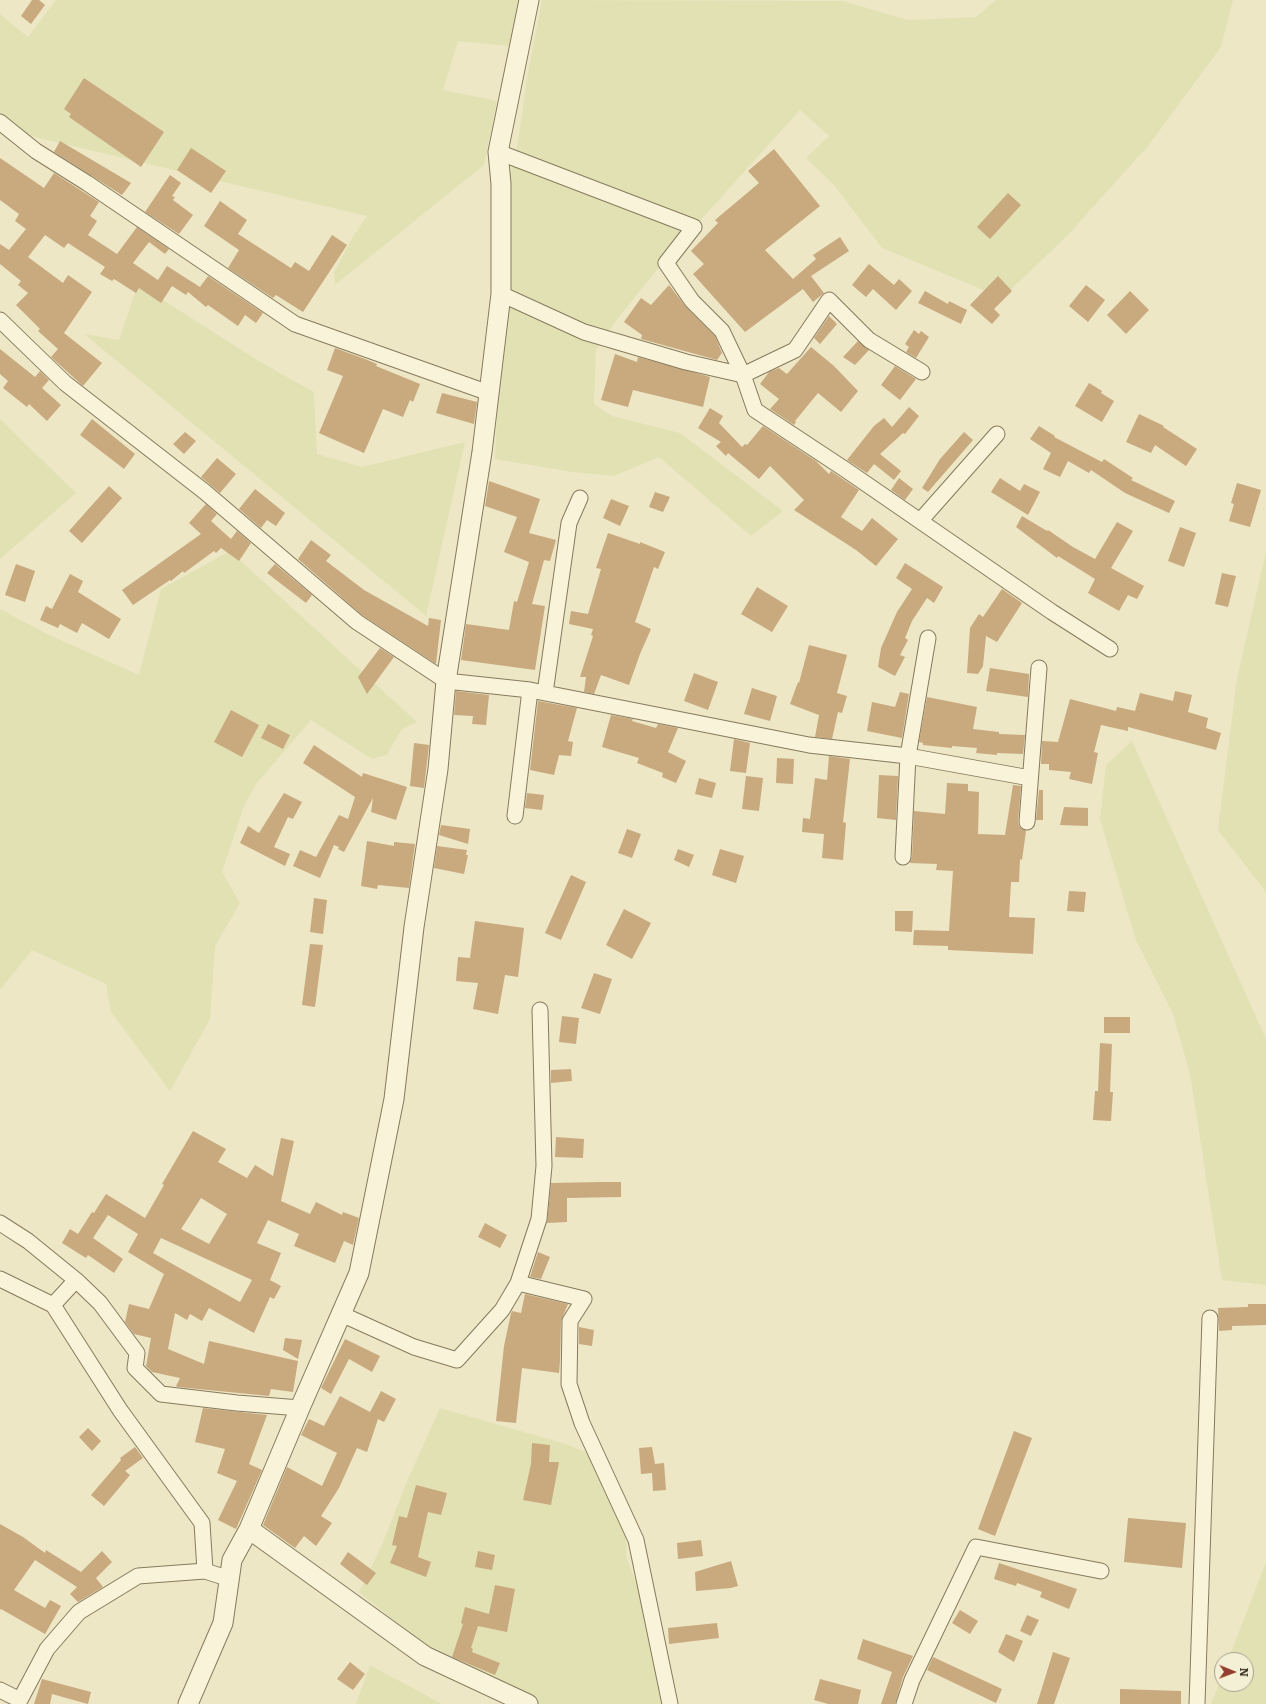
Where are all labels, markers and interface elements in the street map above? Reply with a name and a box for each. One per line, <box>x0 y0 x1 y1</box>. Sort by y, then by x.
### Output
north arrow <box>1214 1652 1254 1692</box>
text: N <box>1237 1667 1253 1677</box>

